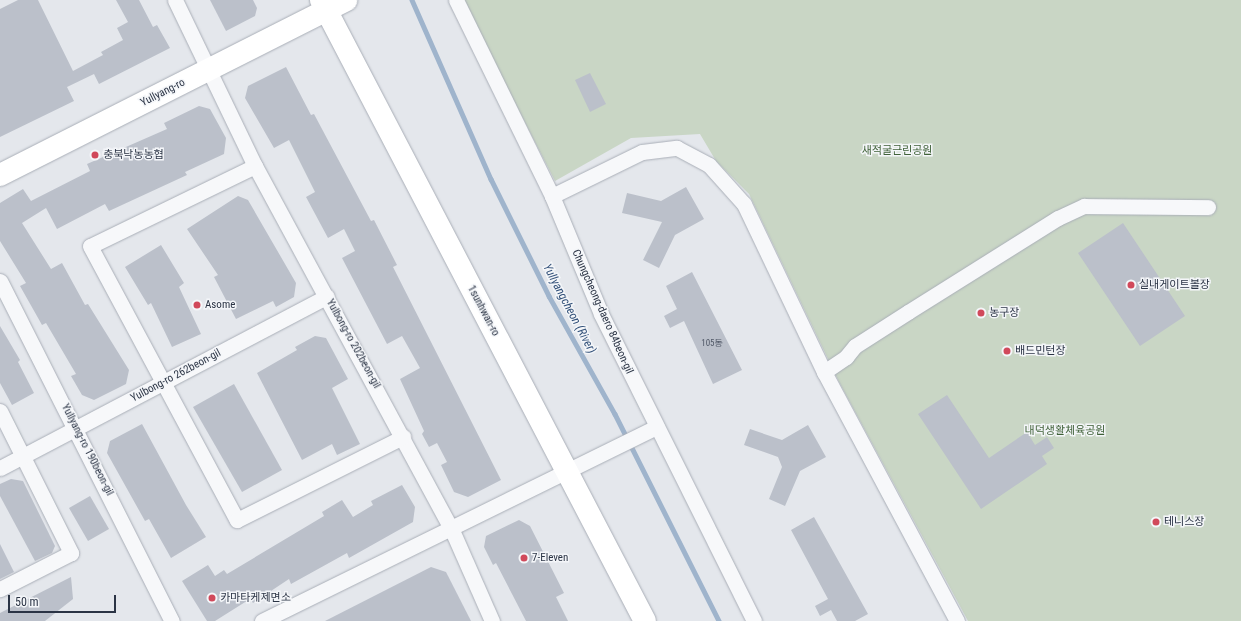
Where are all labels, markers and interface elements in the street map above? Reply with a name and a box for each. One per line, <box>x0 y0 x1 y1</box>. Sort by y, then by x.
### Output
street label: Yullyang-ro <box>139 76 187 110</box>
park label: 새적굴근린공원 <box>862 144 932 158</box>
place label: 충북낙농농협 <box>103 148 164 162</box>
marker: 충북낙농농협 <box>90 150 100 160</box>
street label: Chungcheong-daero 84beon-gil <box>569 248 635 376</box>
water label: Yullyangcheon (River) <box>539 262 599 356</box>
place label: 실내게이트볼장 <box>1139 278 1210 292</box>
marker: 실내게이트볼장 <box>1126 280 1136 290</box>
street label: 1sunhwan-ro <box>464 283 502 339</box>
street label: Yulbong-ro 202beon-gil <box>323 297 383 391</box>
place label: Asome <box>205 298 235 312</box>
marker: Asome <box>192 300 202 310</box>
place label: 농구장 <box>989 306 1019 320</box>
marker: 농구장 <box>976 308 986 318</box>
house number: 105동 <box>701 338 723 348</box>
place label: 배드민턴장 <box>1015 344 1066 358</box>
marker: 배드민턴장 <box>1002 346 1012 356</box>
street label: Yulbong-ro 262beon-gil <box>129 347 223 405</box>
street label: Yullyang-ro 190beon-gil <box>58 402 116 498</box>
park label: 내덕생활체육공원 <box>1025 424 1105 438</box>
place label: 테니스장 <box>1164 515 1204 529</box>
marker: 테니스장 <box>1151 517 1161 527</box>
place label: 7-Eleven <box>532 551 568 565</box>
marker: 7-Eleven <box>519 553 529 563</box>
scale bar <box>10 587 118 613</box>
place label: 카마타케제면소 <box>220 591 291 605</box>
marker: 카마타케제면소 <box>207 593 217 603</box>
text: 50 m <box>15 595 39 609</box>

